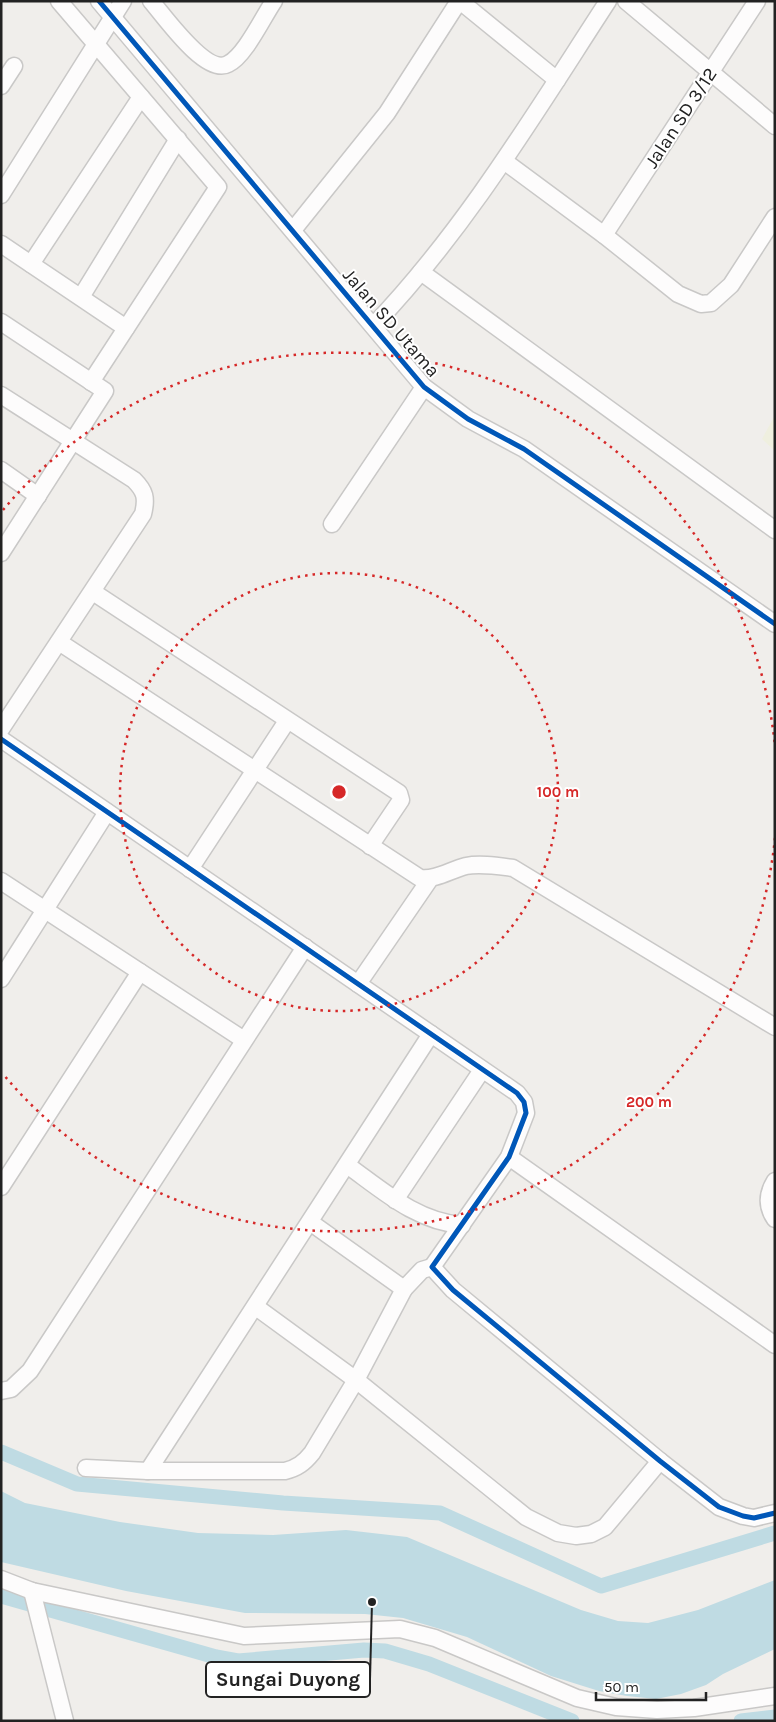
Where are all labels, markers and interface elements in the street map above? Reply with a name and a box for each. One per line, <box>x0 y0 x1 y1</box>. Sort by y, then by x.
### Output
street label: Jalan SD 3/12 <box>640 64 722 172</box>
street label: Jalan SD Utama <box>338 264 444 382</box>
centre of rings <box>330 783 348 801</box>
text: 100 m <box>537 783 579 801</box>
text: 200 m <box>626 1093 672 1111</box>
callout: Sungai Duyong <box>206 1662 370 1697</box>
text: Sungai Duyong <box>216 1668 361 1691</box>
scale bar <box>596 1670 706 1702</box>
text: 50 m <box>604 1678 639 1696</box>

